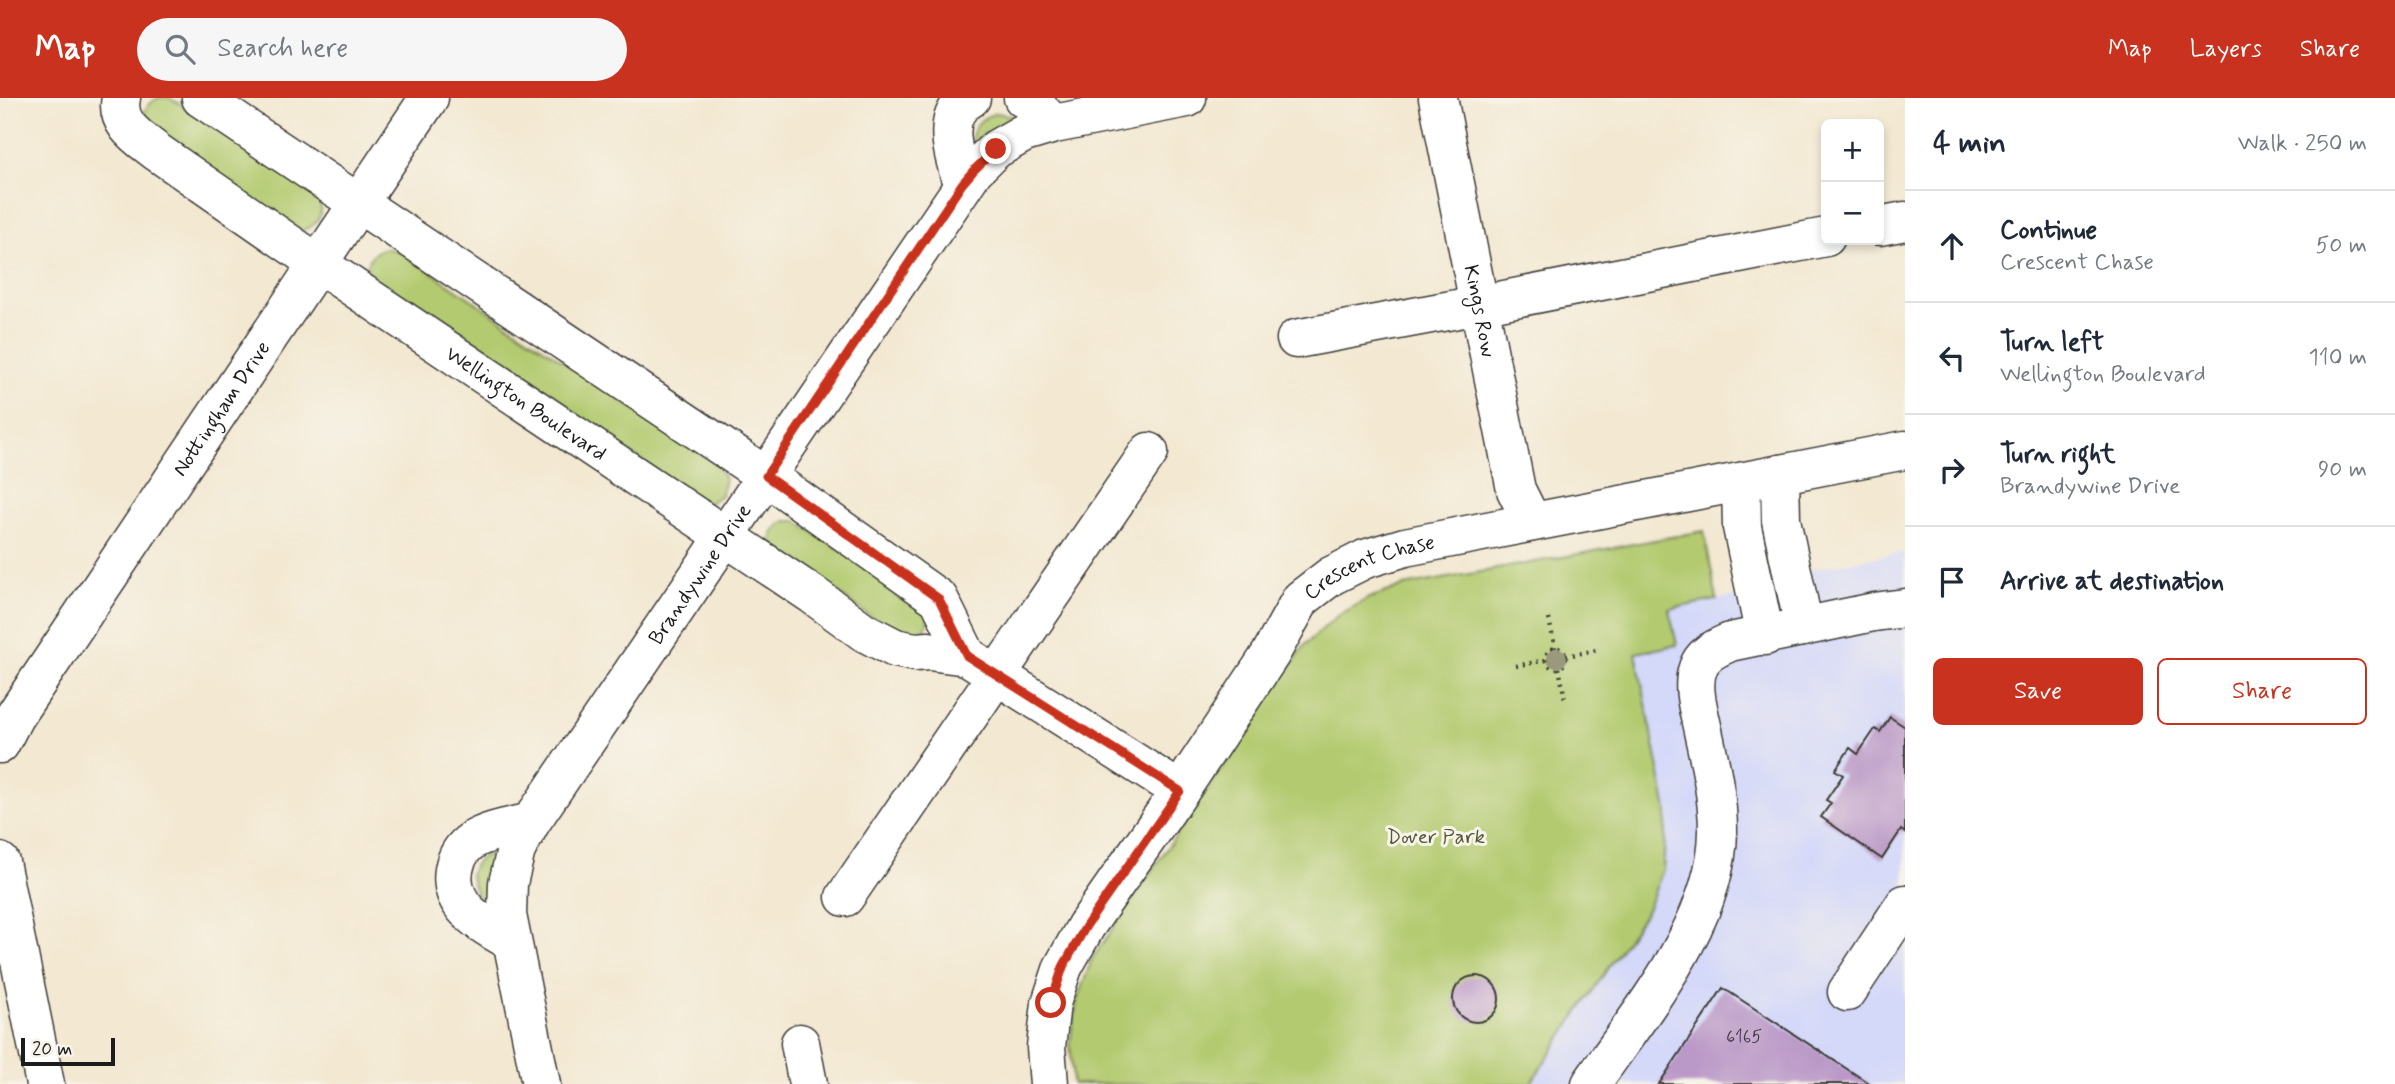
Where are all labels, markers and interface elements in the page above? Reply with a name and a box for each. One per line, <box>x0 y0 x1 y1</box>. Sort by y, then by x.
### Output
search box <box>137 18 627 81</box>
text: Map <box>35 27 95 71</box>
icon: search <box>161 30 199 68</box>
text: Search here <box>217 32 348 66</box>
text: Map <box>2108 34 2152 65</box>
text: Layers <box>2190 34 2262 65</box>
text: Share <box>2300 34 2360 65</box>
map controls <box>1821 119 1884 245</box>
button: + <box>1821 119 1884 182</box>
text: 4 min <box>1933 124 2006 163</box>
text: Walk · 250 m <box>2238 129 2367 159</box>
route end <box>980 133 1011 164</box>
button: − <box>1821 182 1884 245</box>
text: Continue <box>2000 214 2097 248</box>
icon: ahead <box>1933 227 1971 265</box>
text: 50 m <box>2316 231 2367 261</box>
text: Crescent Chase <box>2000 248 2154 278</box>
street label: Kings Row <box>1456 262 1502 360</box>
text: Turn left <box>2000 326 2104 360</box>
street label: Nottingham Drive <box>166 336 277 482</box>
icon: left <box>1933 339 1971 377</box>
street label: Wellington Boulevard <box>440 340 612 468</box>
text: 110 m <box>2308 343 2367 373</box>
text: Wellington Boulevard <box>2000 360 2206 390</box>
text: Turn right <box>2000 438 2116 472</box>
icon: right <box>1933 451 1971 489</box>
text: 90 m <box>2318 455 2367 485</box>
text: Brandywine Drive <box>2000 472 2180 502</box>
street label: Brandywine Drive <box>643 499 758 650</box>
street label: Crescent Chase <box>1298 529 1437 607</box>
icon: arrive <box>1933 563 1971 601</box>
text: Arrive at destination <box>2000 565 2224 599</box>
button: Save <box>1933 658 2143 725</box>
button: Share <box>2157 658 2367 725</box>
park label: Dover Park <box>1387 823 1486 851</box>
route start <box>1035 987 1066 1018</box>
house number: 6165 <box>1726 1025 1762 1049</box>
scale bar <box>21 1035 116 1067</box>
text: 20 m <box>32 1037 72 1062</box>

